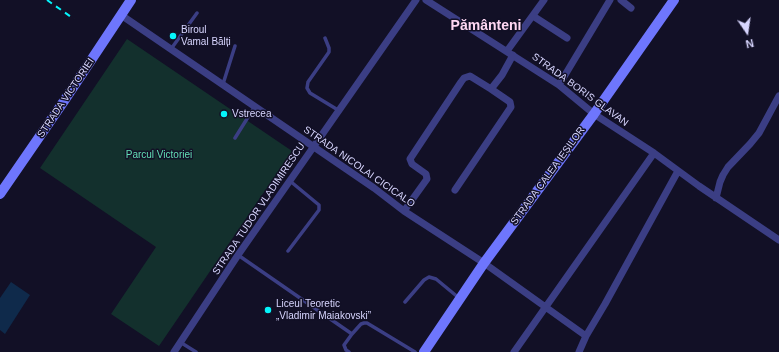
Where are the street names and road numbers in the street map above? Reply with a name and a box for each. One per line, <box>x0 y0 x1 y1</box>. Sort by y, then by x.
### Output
street label: STRADA BORIS GLAVAN <box>529 51 631 129</box>
street label: STRADA VICTORIEI <box>35 56 97 140</box>
street label: STRADA NICOLAI CICICALO <box>301 124 417 210</box>
street label: STRADA CALEA IEȘILOR <box>508 125 588 227</box>
street label: STRADA TUDOR VLADIMIRESCU <box>210 141 308 277</box>

